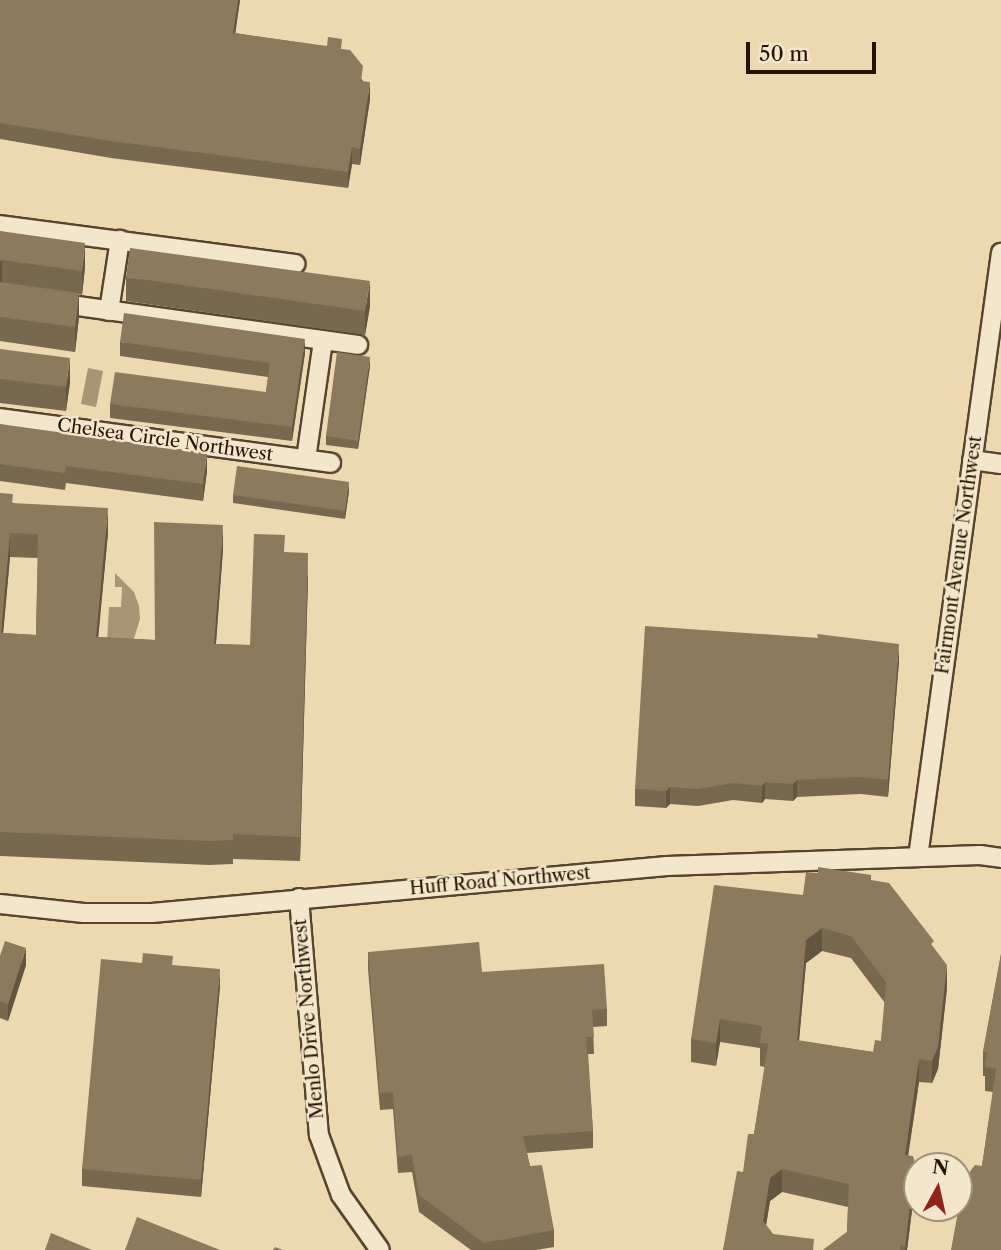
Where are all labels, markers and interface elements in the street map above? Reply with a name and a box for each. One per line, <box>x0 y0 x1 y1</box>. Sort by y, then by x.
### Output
scale bar <box>749 28 878 72</box>
text: 50 m <box>759 41 809 66</box>
street label: Chelsea Circle Northwest <box>56 414 274 466</box>
street label: Fairmont Avenue Northwest <box>932 434 986 676</box>
street label: Huff Road Northwest <box>409 862 591 900</box>
street label: Menlo Drive Northwest <box>289 918 329 1120</box>
north arrow <box>903 1152 973 1222</box>
text: N <box>931 1155 950 1180</box>

